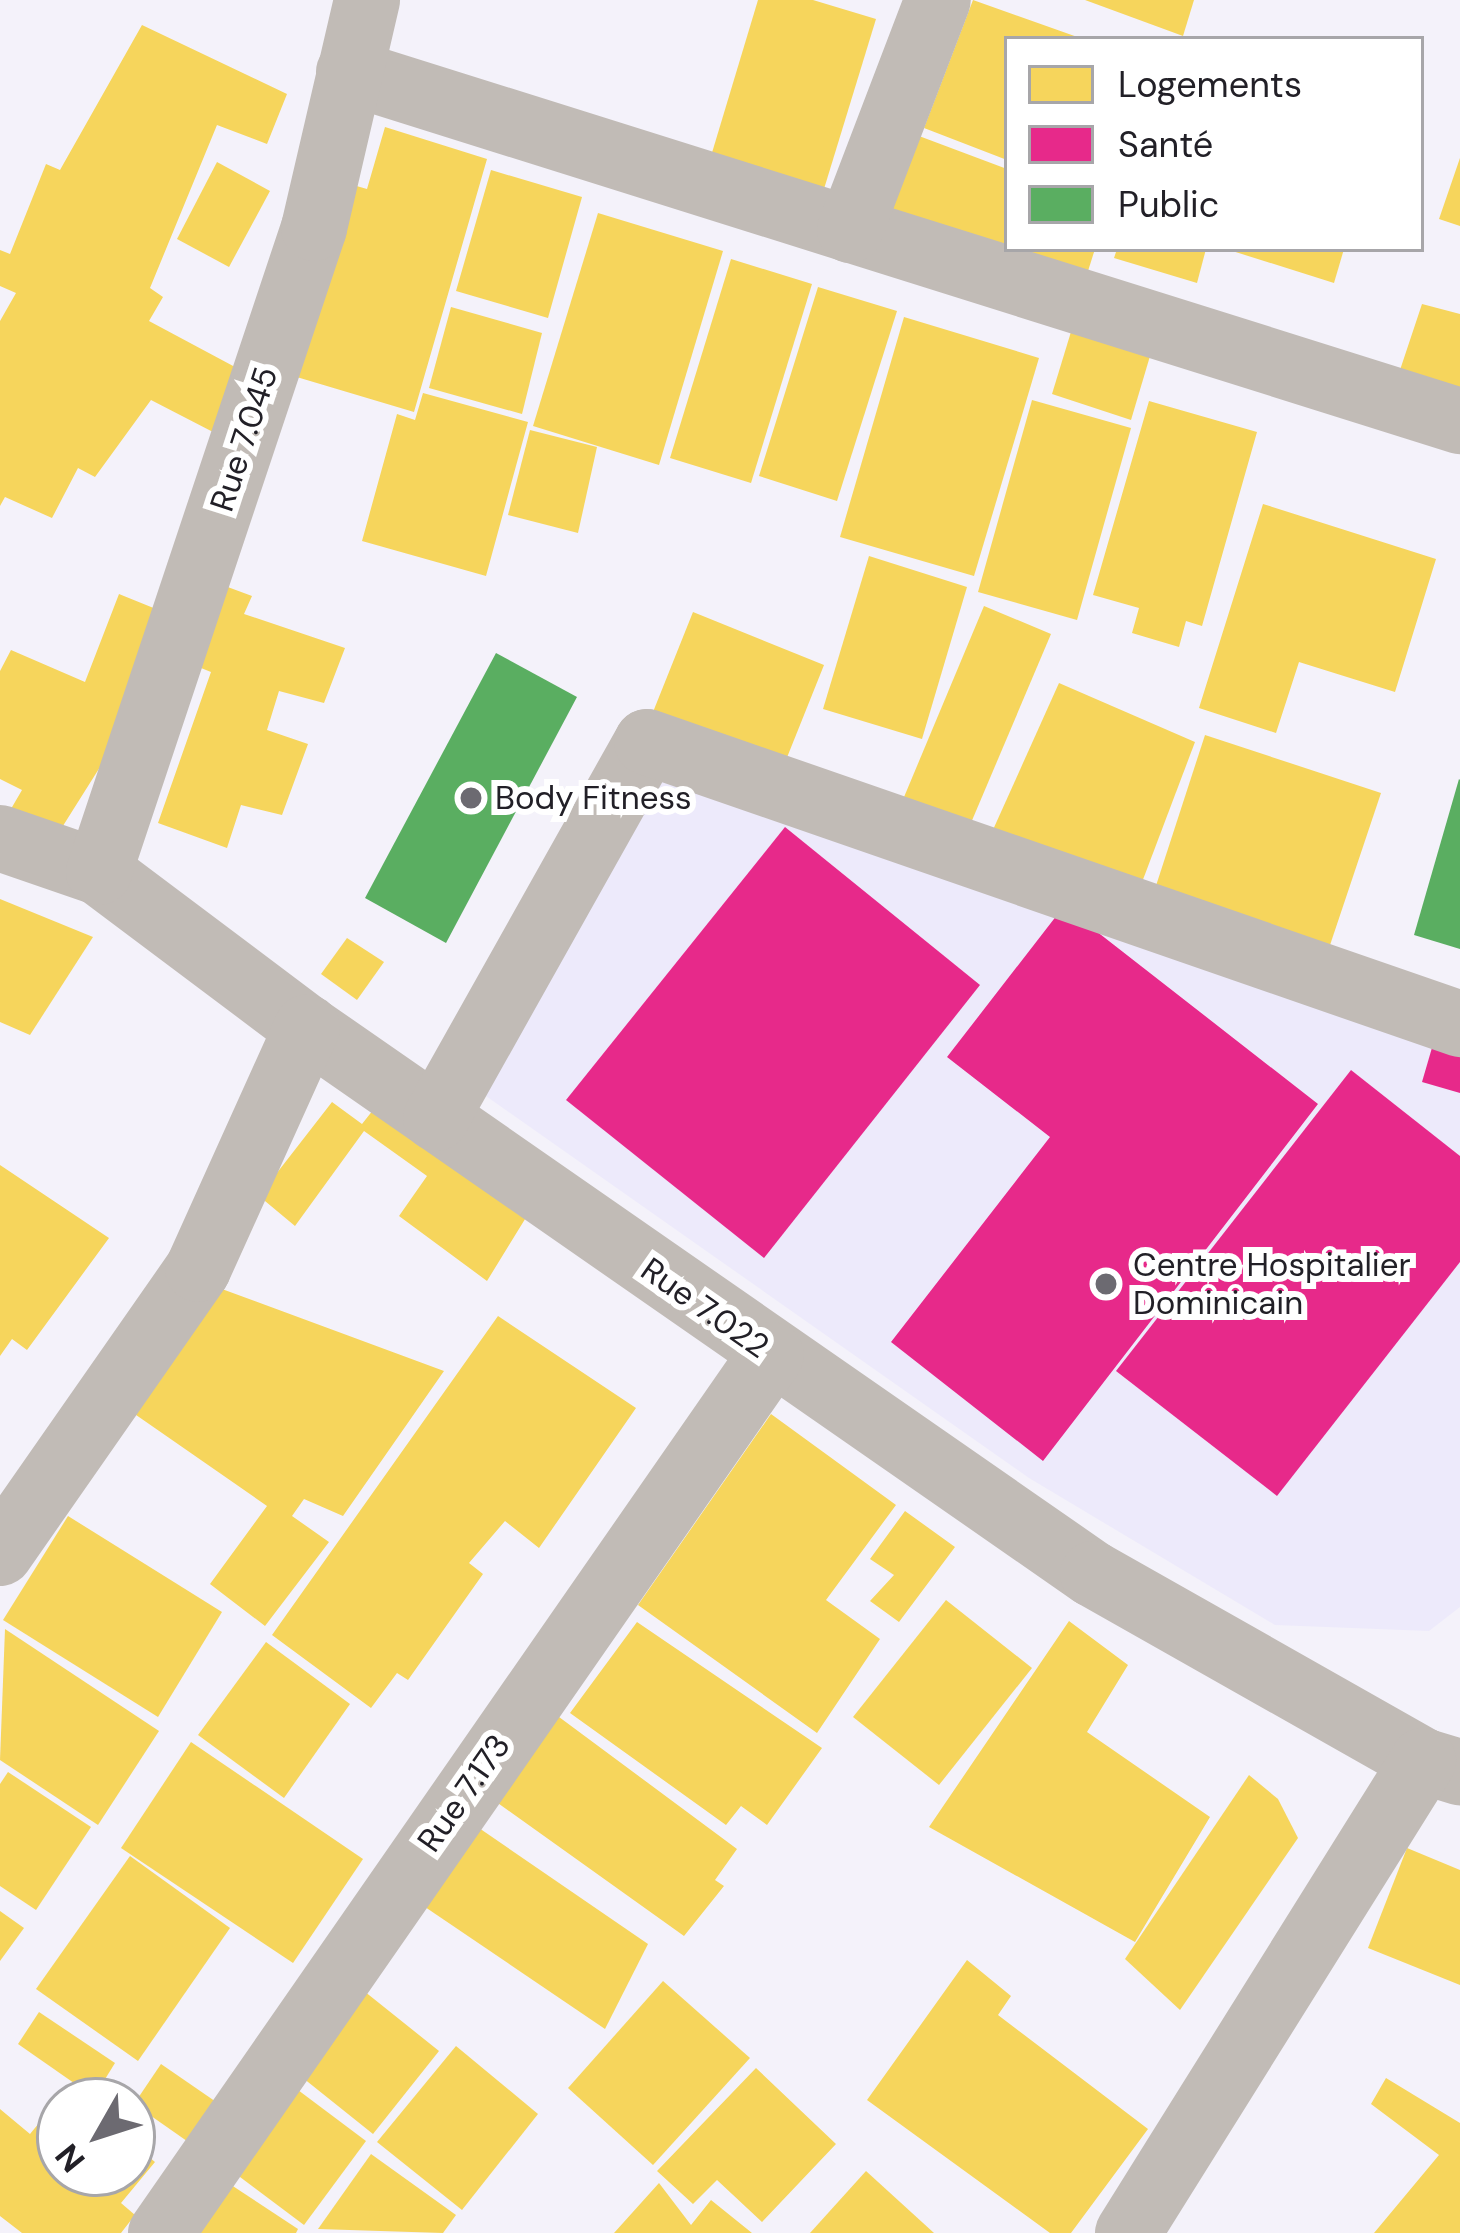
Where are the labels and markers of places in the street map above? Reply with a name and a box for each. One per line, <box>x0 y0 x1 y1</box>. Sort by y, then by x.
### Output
place label: Body Fitness <box>495 778 692 818</box>
marker: Body Fitness <box>458 785 484 811</box>
place label: Centre Hospitalier Dominicain <box>1133 1245 1411 1323</box>
marker: Centre Hospitalier Dominicain <box>1090 1268 1122 1300</box>

